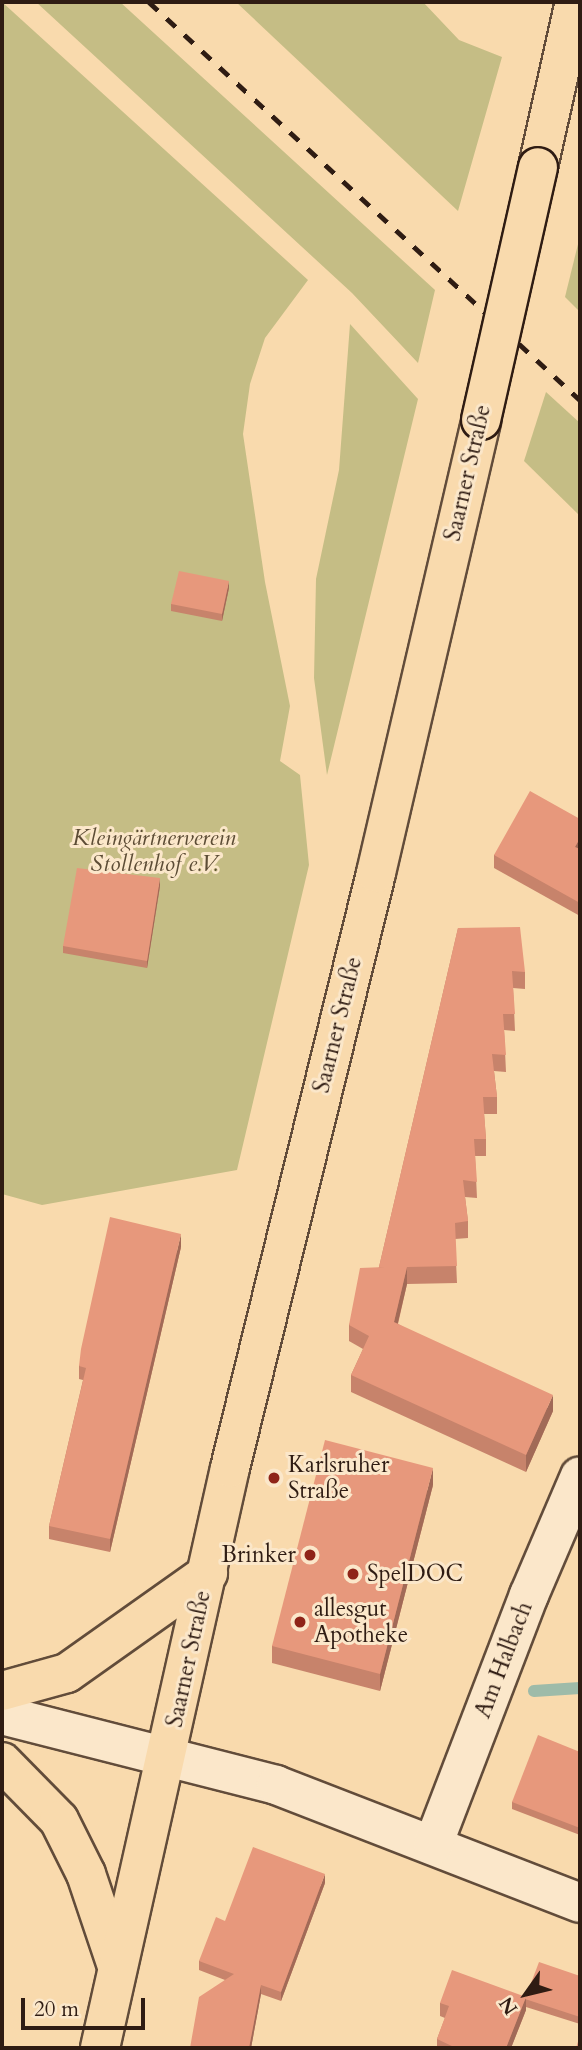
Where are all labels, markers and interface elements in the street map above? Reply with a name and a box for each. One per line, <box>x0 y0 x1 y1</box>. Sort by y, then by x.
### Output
street label: Saarner Straße <box>439 402 497 544</box>
park label: Kleingärtnerverein Stollenhof e.V. <box>72 824 236 878</box>
street label: Saarner Straße <box>308 954 368 1096</box>
place label: Karlsruher Straße <box>288 1451 389 1505</box>
marker: Karlsruher Straße <box>266 1470 282 1486</box>
place label: Brinker <box>221 1541 296 1569</box>
marker: Brinker <box>302 1547 318 1563</box>
place label: SpelDOC <box>367 1560 463 1588</box>
marker: SpelDOC <box>345 1566 361 1582</box>
street label: Saarner Straße <box>161 1588 217 1730</box>
place label: allesgut Apotheke <box>314 1595 408 1649</box>
street label: Am Halbach <box>469 1598 539 1722</box>
marker: allesgut Apotheke <box>292 1614 308 1630</box>
north arrow <box>491 1959 561 2029</box>
scale bar <box>24 1983 149 2027</box>
text: N <box>493 1992 524 2020</box>
text: 20 m <box>34 1995 79 2024</box>

